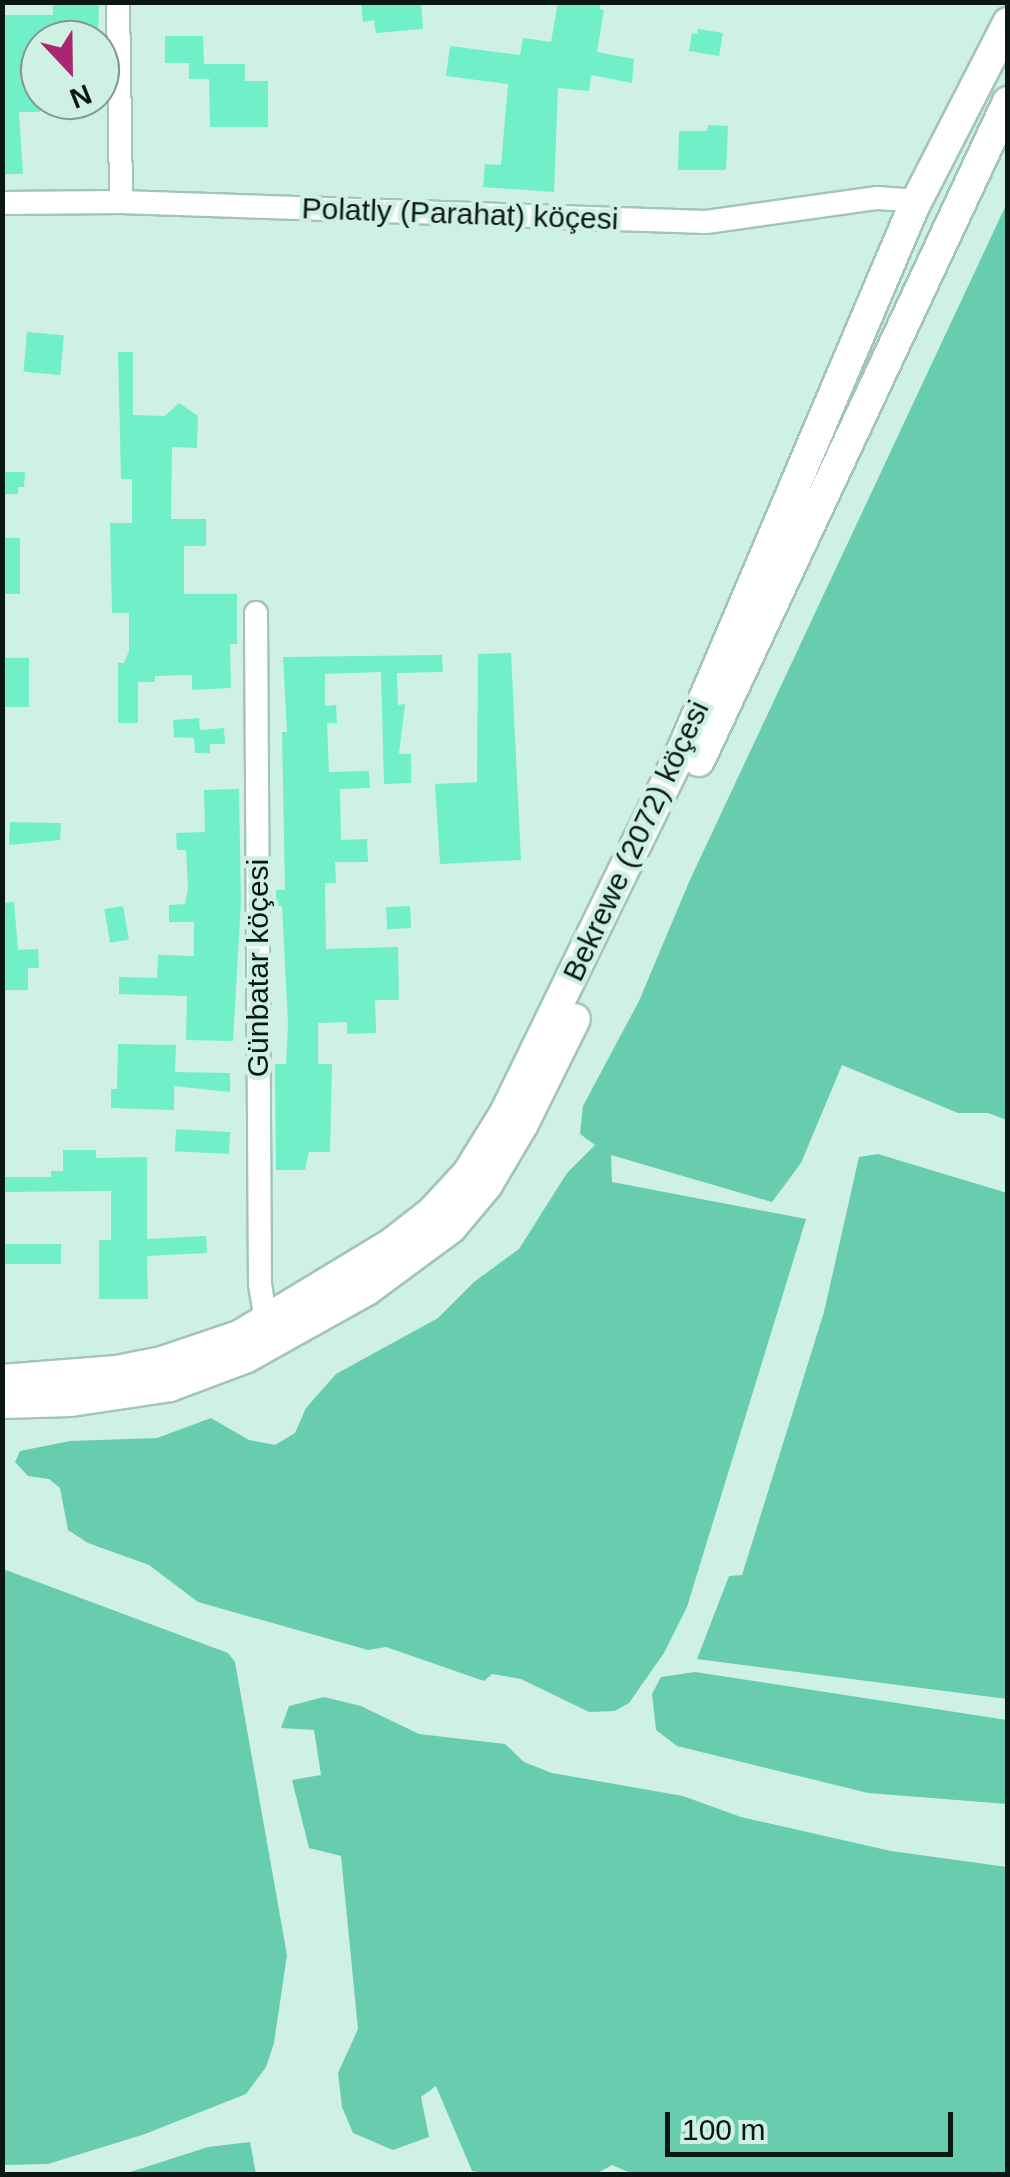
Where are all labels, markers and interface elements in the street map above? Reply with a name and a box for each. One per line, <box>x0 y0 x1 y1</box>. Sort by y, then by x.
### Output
north arrow <box>20 20 120 120</box>
text: N <box>65 78 96 115</box>
street label: Polatly (Parahat) köçesi <box>301 190 619 238</box>
street label: Bekrewe (2072) köçesi <box>555 695 717 987</box>
street label: Günbatar köçesi <box>240 859 276 1077</box>
scale bar <box>670 2092 958 2154</box>
text: 100 m <box>682 2113 765 2146</box>

